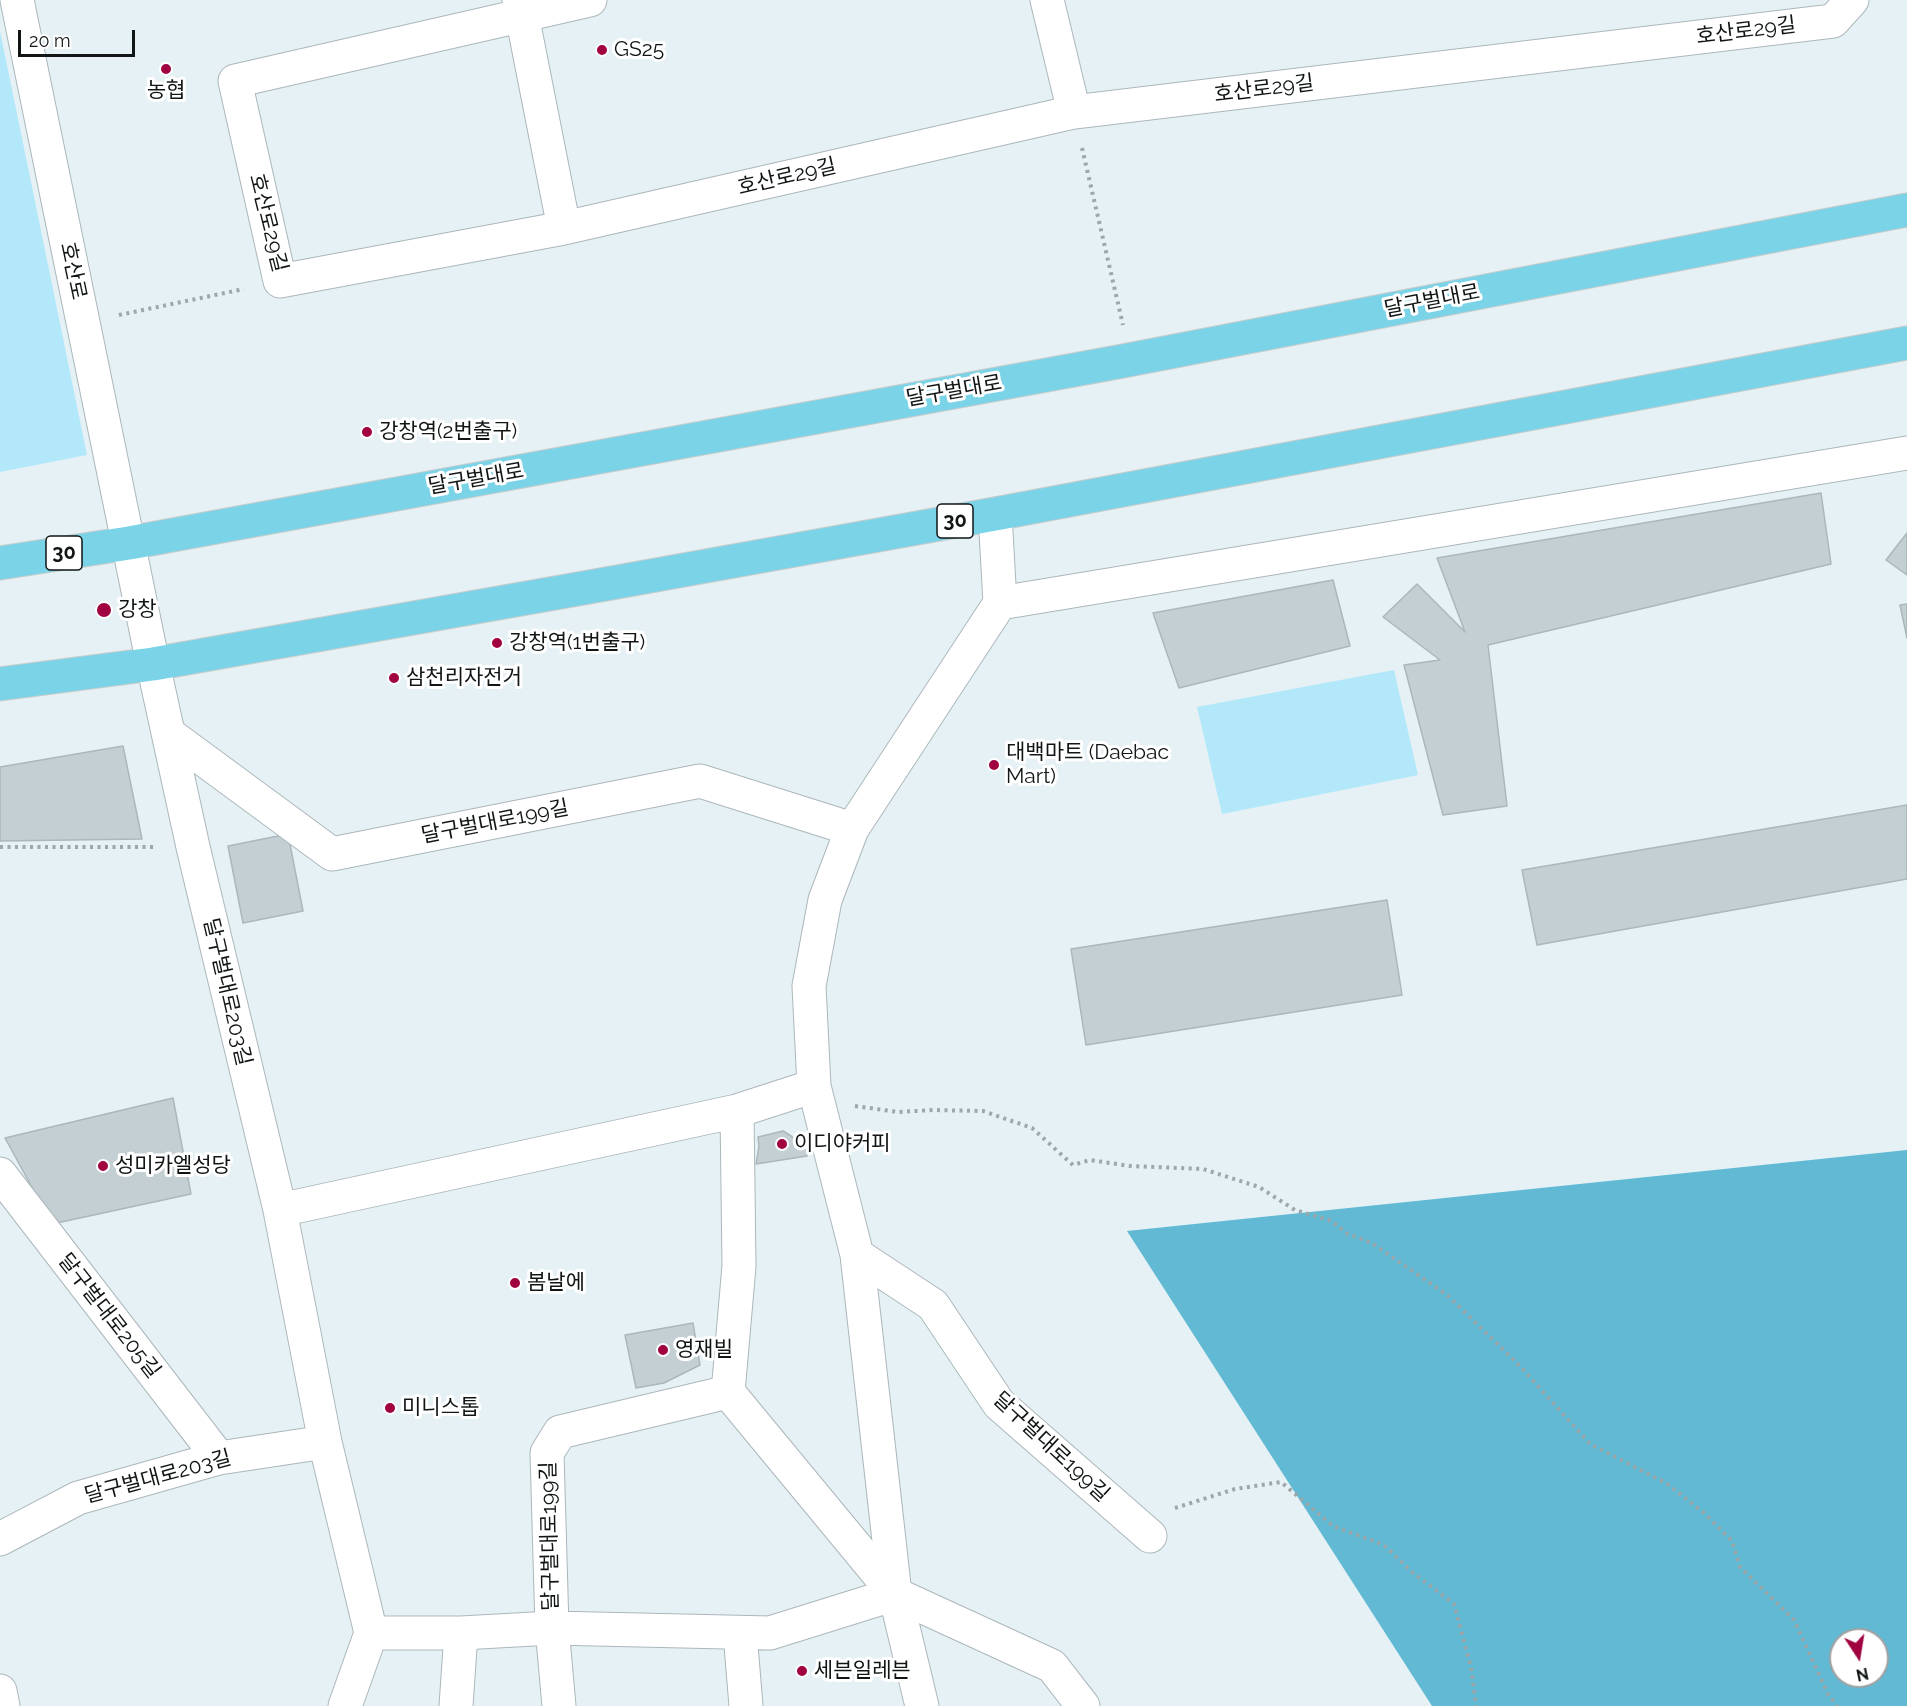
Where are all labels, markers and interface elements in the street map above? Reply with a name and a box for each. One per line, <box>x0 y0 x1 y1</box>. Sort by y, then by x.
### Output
street label: 호산로29길 <box>1695 12 1797 50</box>
scale bar <box>21 18 138 56</box>
text: 20 m <box>29 30 71 51</box>
place label: GS25 <box>614 37 664 63</box>
marker: GS25 <box>595 43 609 57</box>
marker: 농협 <box>159 62 173 76</box>
street label: 호산로29길 <box>1213 70 1315 108</box>
place label: 농협 <box>147 78 185 104</box>
street label: 호산로29길 <box>735 153 839 201</box>
street label: 호산로29길 <box>244 171 292 275</box>
street label: 호산로 <box>55 240 91 302</box>
street label: 달구벌대로 <box>1382 279 1482 323</box>
street label: 달구벌대로 <box>904 370 1004 412</box>
place label: 강창역(2번출구) <box>379 419 517 445</box>
marker: 강창역(2번출구) <box>360 425 374 439</box>
street label: 달구벌대로 <box>426 458 526 500</box>
road number: 30 <box>937 504 973 538</box>
road number: 30 <box>46 536 82 570</box>
place label: 강창 <box>118 597 157 623</box>
marker: 강창 <box>95 601 113 619</box>
place label: 강창역(1번출구) <box>509 630 645 656</box>
marker: 강창역(1번출구) <box>490 636 504 650</box>
place label: 삼천리자전거 <box>406 665 522 691</box>
marker: 삼천리자전거 <box>387 671 401 685</box>
place label: 대백마트 (Daebac Mart) <box>1006 740 1169 790</box>
marker: 대백마트 (Daebac Mart) <box>987 758 1001 772</box>
street label: 달구벌대로199길 <box>419 795 571 849</box>
street label: 달구벌대로203길 <box>198 916 256 1068</box>
place label: 이디야커피 <box>794 1131 891 1157</box>
marker: 이디야커피 <box>775 1137 789 1151</box>
place label: 성미카엘성당 <box>115 1153 231 1179</box>
marker: 성미카엘성당 <box>96 1159 110 1173</box>
street label: 달구벌대로205길 <box>53 1249 165 1383</box>
place label: 봄날에 <box>527 1270 585 1296</box>
marker: 봄날에 <box>508 1276 522 1290</box>
place label: 영재빌 <box>675 1337 733 1363</box>
marker: 영재빌 <box>656 1343 670 1357</box>
street label: 달구벌대로199길 <box>988 1387 1114 1507</box>
place label: 미니스톱 <box>402 1395 479 1421</box>
marker: 미니스톱 <box>383 1401 397 1415</box>
street label: 달구벌대로203길 <box>82 1445 234 1509</box>
street label: 달구벌대로199길 <box>536 1461 564 1611</box>
north arrow <box>1829 1628 1889 1688</box>
place label: 세븐일레븐 <box>814 1658 911 1684</box>
marker: 세븐일레븐 <box>795 1664 809 1678</box>
text: N <box>1854 1664 1870 1685</box>

